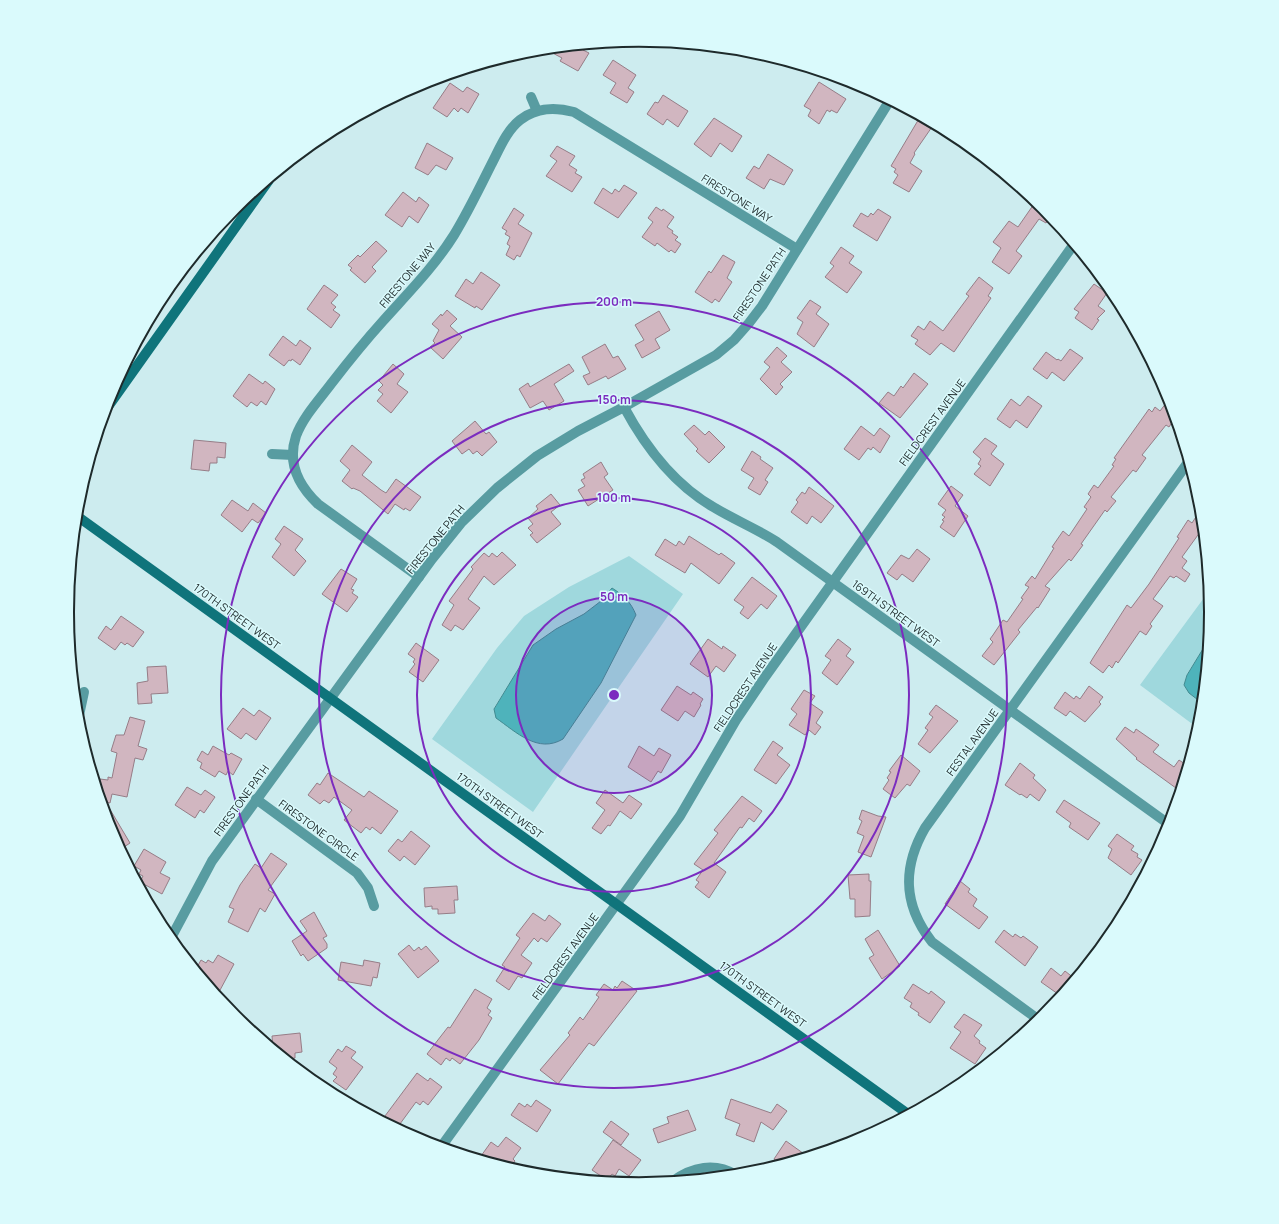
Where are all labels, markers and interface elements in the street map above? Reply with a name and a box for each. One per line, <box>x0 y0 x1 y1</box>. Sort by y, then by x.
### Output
street label: FIRESTONE WAY <box>699 170 776 226</box>
street label: FIRESTONE WAY <box>375 239 439 311</box>
street label: FIRESTONE PATH <box>729 245 789 323</box>
text: 200 m <box>596 293 632 310</box>
street label: FIELDCREST AVENUE <box>895 376 969 468</box>
text: 150 m <box>597 391 631 408</box>
text: 100 m <box>597 489 631 506</box>
street label: FIRESTONE PATH <box>402 501 468 577</box>
street label: 169TH STREET WEST <box>849 576 943 650</box>
street label: 170TH STREET WEST <box>191 579 284 653</box>
text: 50 m <box>600 588 628 605</box>
street label: FIELDCREST AVENUE <box>710 640 780 734</box>
centre of rings <box>607 688 621 702</box>
street label: FESTAL AVENUE <box>943 705 1001 779</box>
street label: FIRESTONE PATH <box>210 761 272 839</box>
street label: 170TH STREET WEST <box>454 768 547 842</box>
street label: FIRESTONE CIRCLE <box>276 796 362 864</box>
street label: FIELDCREST AVENUE <box>528 910 602 1002</box>
street label: 170TH STREET WEST <box>717 957 810 1031</box>

